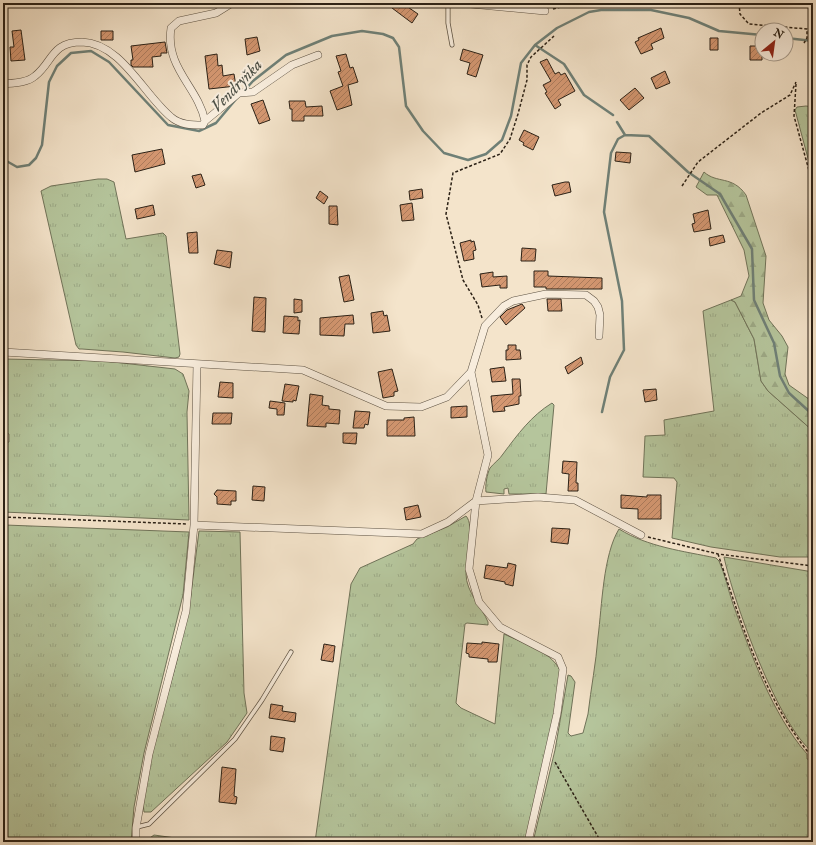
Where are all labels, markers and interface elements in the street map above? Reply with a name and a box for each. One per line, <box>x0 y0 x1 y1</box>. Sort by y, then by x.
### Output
north arrow <box>754 22 794 62</box>
text: N <box>770 25 786 43</box>
water label: Vendryňka <box>207 55 268 117</box>

